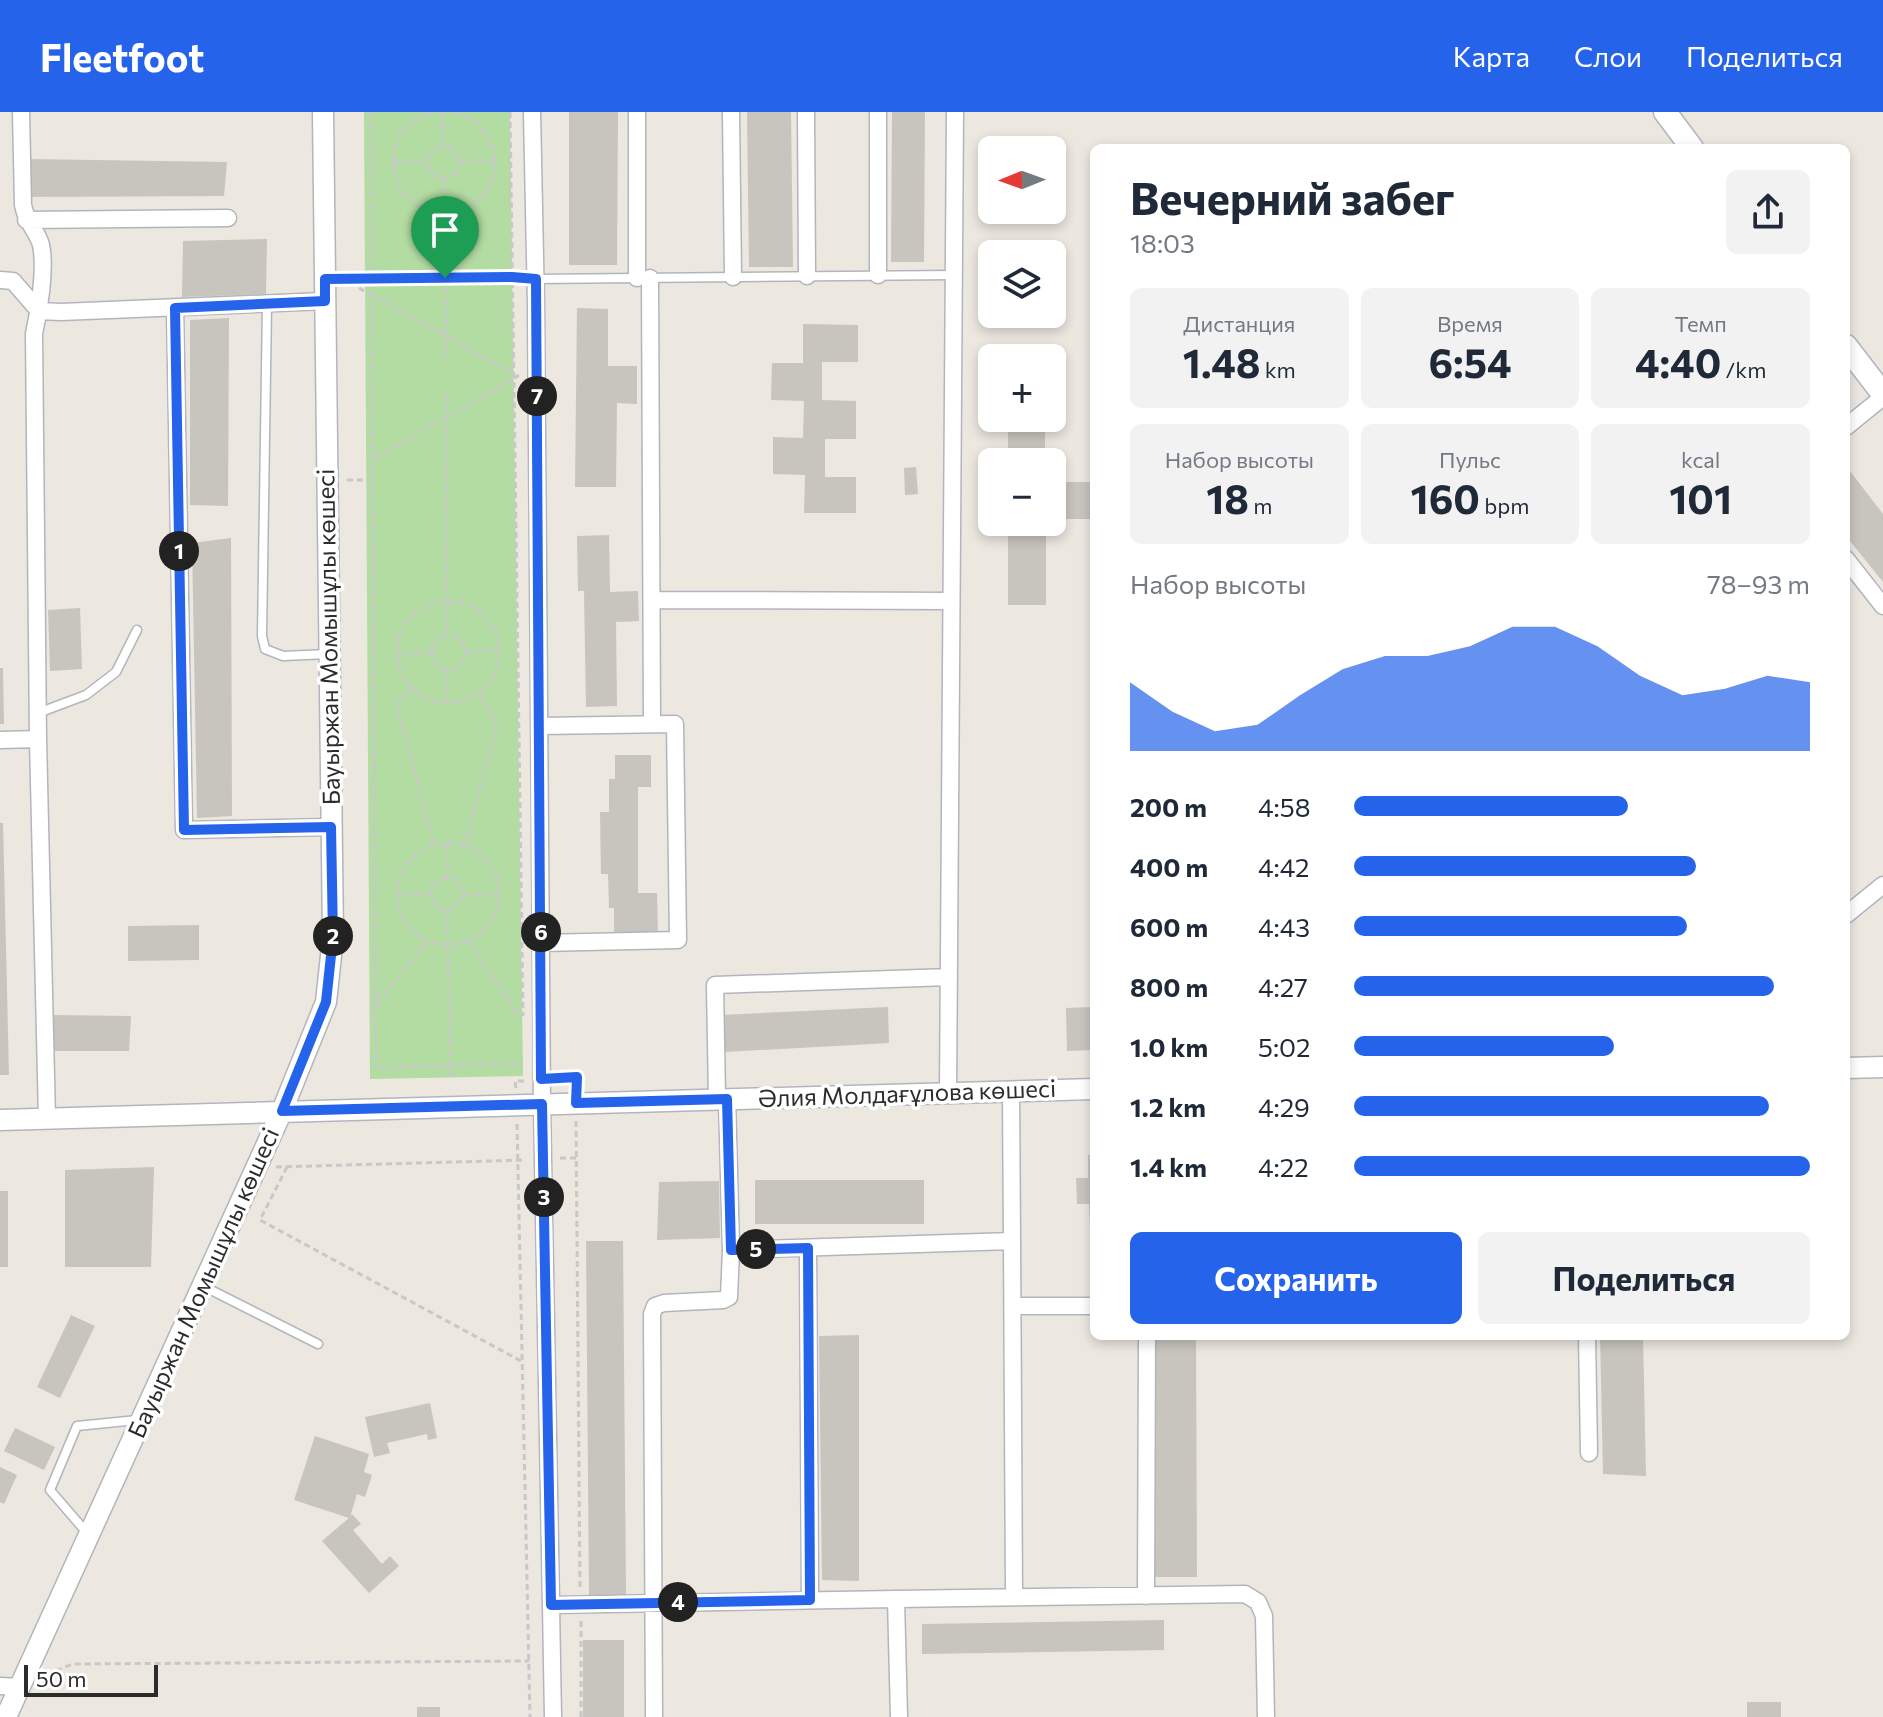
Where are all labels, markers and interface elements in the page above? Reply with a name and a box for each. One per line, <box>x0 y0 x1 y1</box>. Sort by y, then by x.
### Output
text: Fleetfoot <box>40 33 204 80</box>
text: Карта <box>1453 39 1530 73</box>
text: Слои <box>1574 39 1642 73</box>
text: Поделиться <box>1686 39 1843 73</box>
north arrow <box>978 136 1066 224</box>
map controls <box>978 136 1066 536</box>
text: Вечерний забег <box>1130 170 1455 224</box>
button: share <box>1726 170 1810 254</box>
pin <box>411 196 479 278</box>
icon: arrive <box>423 208 467 252</box>
text: 18:03 <box>1130 227 1195 258</box>
button: layers <box>978 240 1066 328</box>
text: Дистанция <box>1183 310 1295 337</box>
text: Время <box>1437 310 1503 337</box>
text: Темп <box>1675 310 1727 337</box>
text: 1.48 <box>1183 337 1260 386</box>
text: 6:54 <box>1428 337 1512 386</box>
text: 4:40 <box>1635 337 1721 386</box>
button: + <box>978 344 1066 432</box>
text: km <box>1260 356 1296 383</box>
text: /km <box>1721 356 1766 383</box>
pin: 7 <box>517 376 557 416</box>
text: 7 <box>531 382 543 409</box>
text: Набор высоты <box>1165 446 1314 473</box>
text: Пульс <box>1439 446 1501 473</box>
text: kcal <box>1681 446 1720 473</box>
button: − <box>978 448 1066 536</box>
street label: Бауыржан Момышұлы көшесі <box>310 469 345 806</box>
text: 18 <box>1206 473 1249 522</box>
text: 160 <box>1411 473 1480 522</box>
text: 101 <box>1669 473 1732 522</box>
text: m <box>1249 492 1272 519</box>
text: bpm <box>1480 492 1529 519</box>
pin: 1 <box>159 531 199 571</box>
text: 1 <box>174 537 184 564</box>
text: Набор высоты <box>1130 568 1306 599</box>
text: 78–93 m <box>1707 568 1810 599</box>
text: 200 m <box>1130 791 1207 822</box>
text: 4:58 <box>1258 791 1310 822</box>
text: 400 m <box>1130 851 1208 882</box>
text: 4:42 <box>1258 851 1309 882</box>
text: 600 m <box>1130 911 1208 942</box>
text: 4:43 <box>1258 911 1310 942</box>
pin: 6 <box>521 912 561 952</box>
pin: 2 <box>313 916 353 956</box>
text: 6 <box>534 918 548 945</box>
text: 2 <box>327 922 339 949</box>
text: 800 m <box>1130 971 1208 1002</box>
text: 4:27 <box>1258 971 1308 1002</box>
text: 1.0 km <box>1130 1031 1208 1062</box>
text: 5:02 <box>1258 1031 1310 1062</box>
street label: Әлия Молдағұлова көшесі <box>757 1073 1056 1112</box>
text: 1.2 km <box>1130 1091 1206 1122</box>
text: 4:29 <box>1258 1091 1310 1122</box>
street label: Бауыржан Момышұлы көшесі <box>121 1123 284 1442</box>
text: 1.4 km <box>1130 1151 1207 1182</box>
text: 4:22 <box>1258 1151 1309 1182</box>
pin: 3 <box>524 1177 564 1217</box>
text: 3 <box>538 1183 550 1210</box>
pin: 5 <box>736 1229 776 1269</box>
button: Сохранить <box>1130 1232 1462 1324</box>
button: Поделиться <box>1478 1232 1810 1324</box>
text: 5 <box>750 1235 762 1262</box>
pin: 4 <box>658 1582 698 1622</box>
text: 4 <box>671 1588 685 1615</box>
scale bar <box>24 1661 158 1697</box>
text: 50 m <box>36 1665 86 1692</box>

